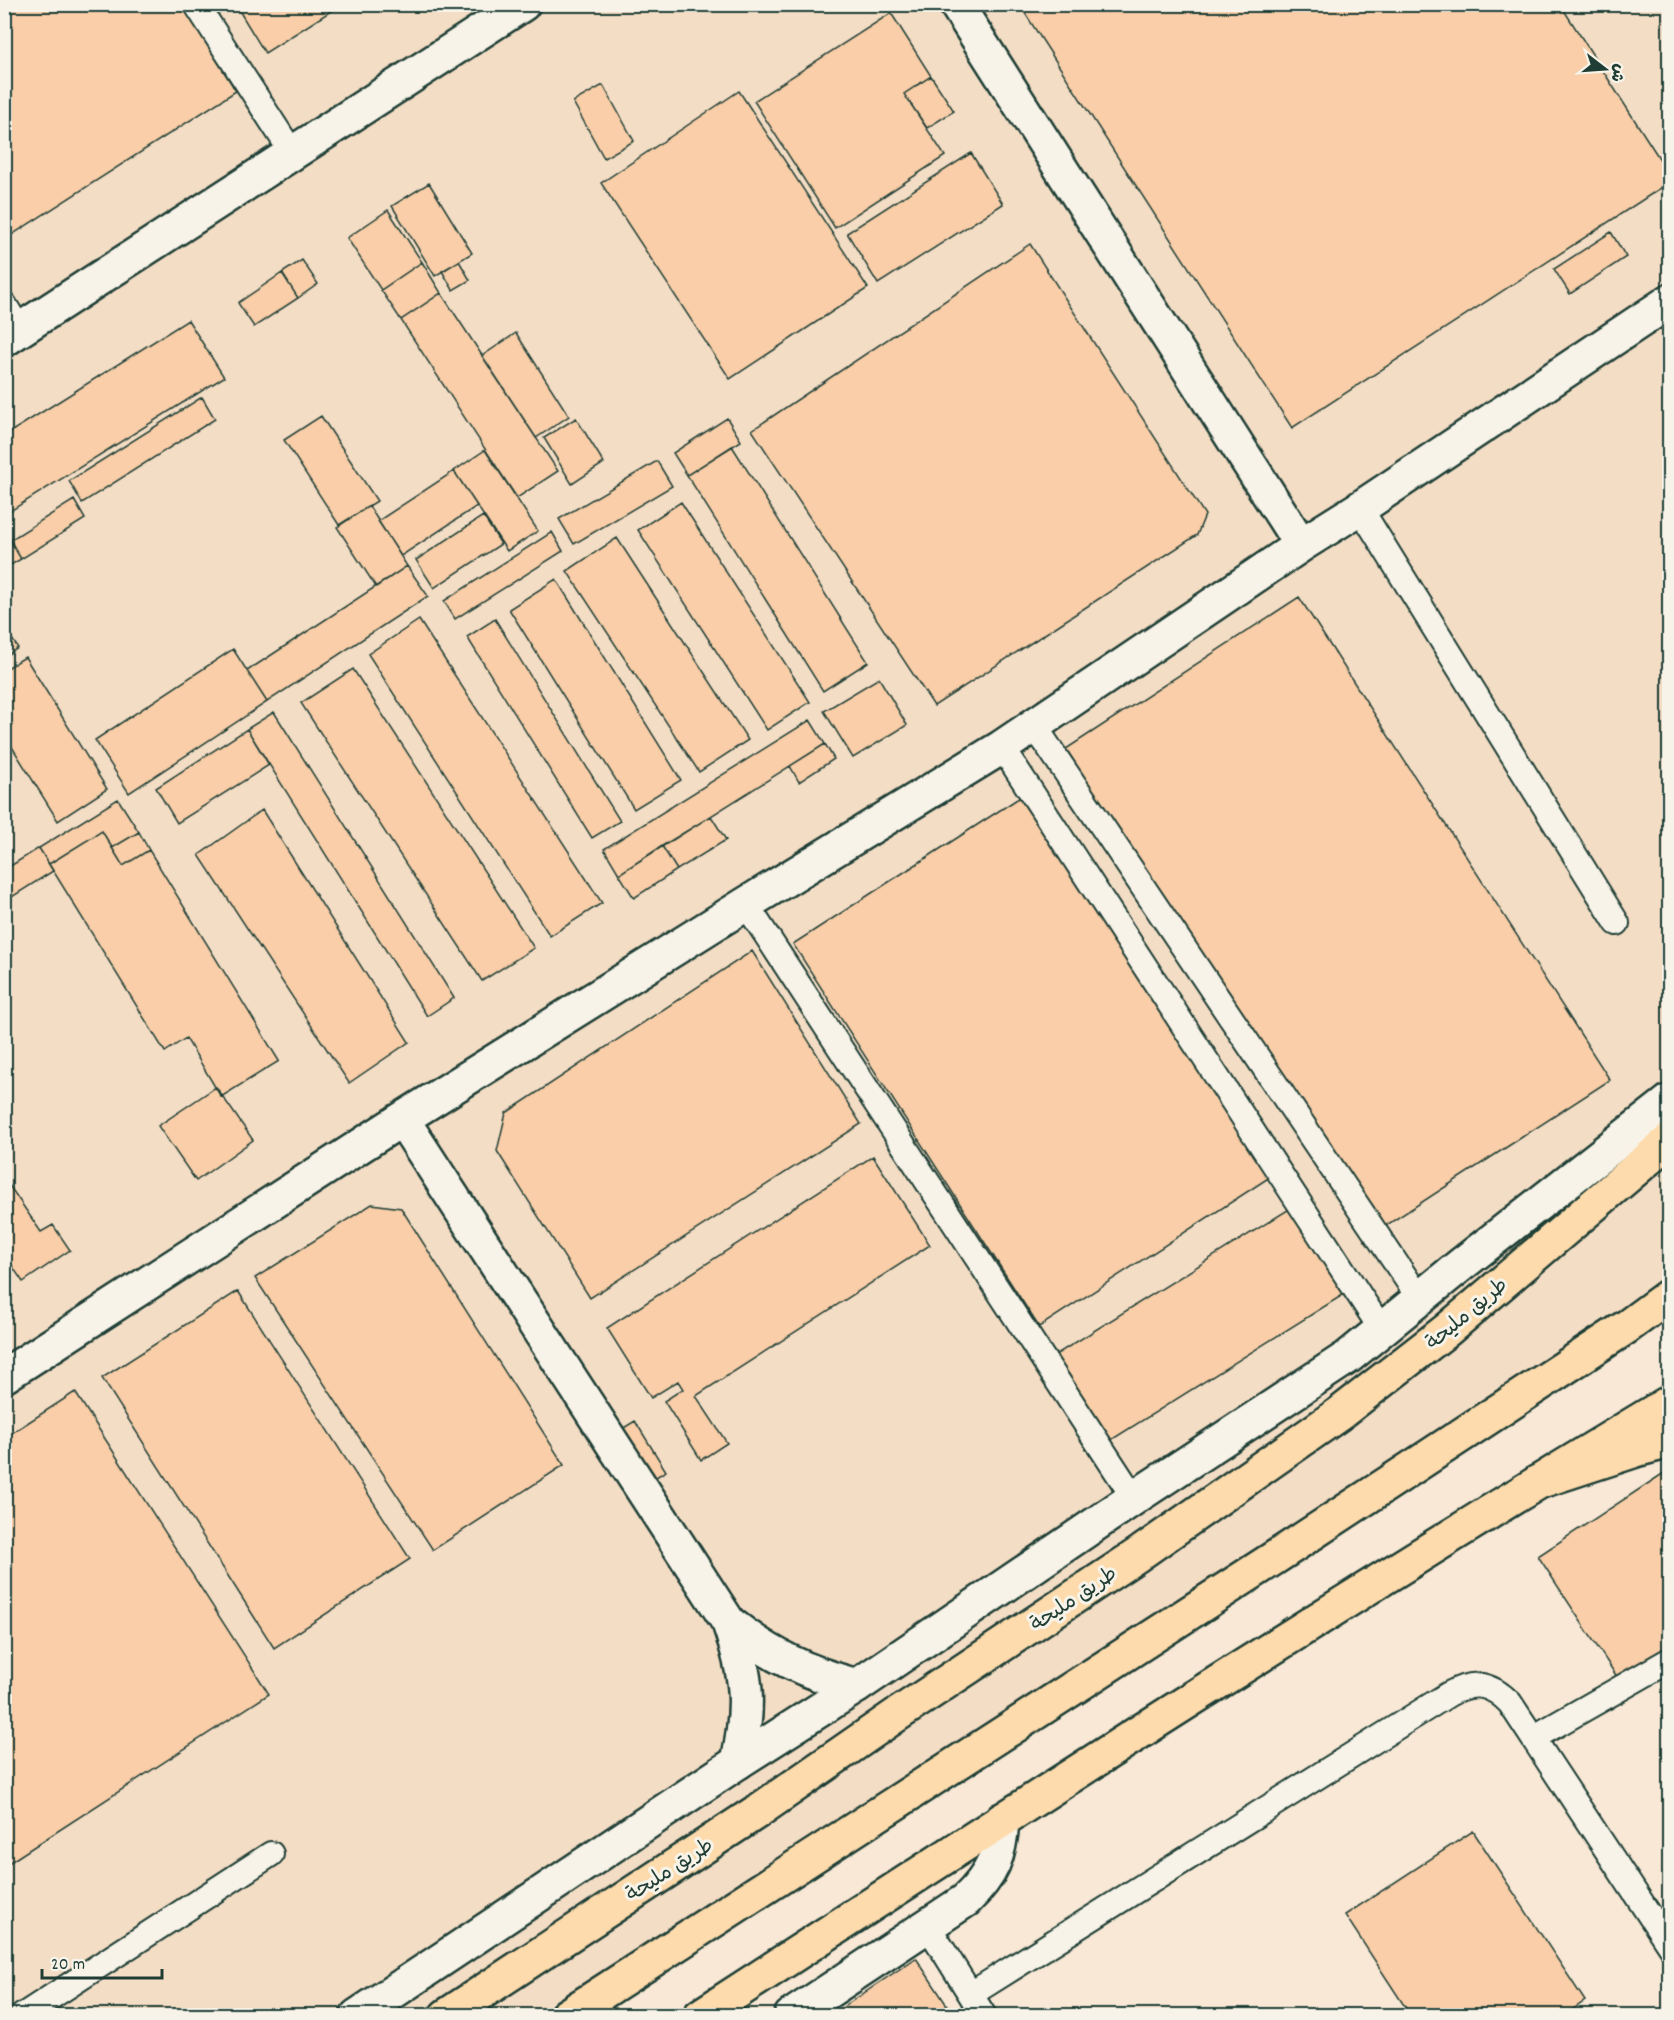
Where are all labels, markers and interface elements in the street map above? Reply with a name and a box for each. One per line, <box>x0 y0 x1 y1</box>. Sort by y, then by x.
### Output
north arrow <box>1575 39 1635 99</box>
text: ش <box>1603 61 1631 84</box>
street label: طريق مليحة <box>1420 1272 1516 1359</box>
street label: طريق مليحة <box>1025 1560 1124 1641</box>
street label: طريق مليحة <box>621 1832 720 1911</box>
scale bar <box>42 1942 162 1980</box>
text: 20 m <box>51 1953 85 1978</box>

